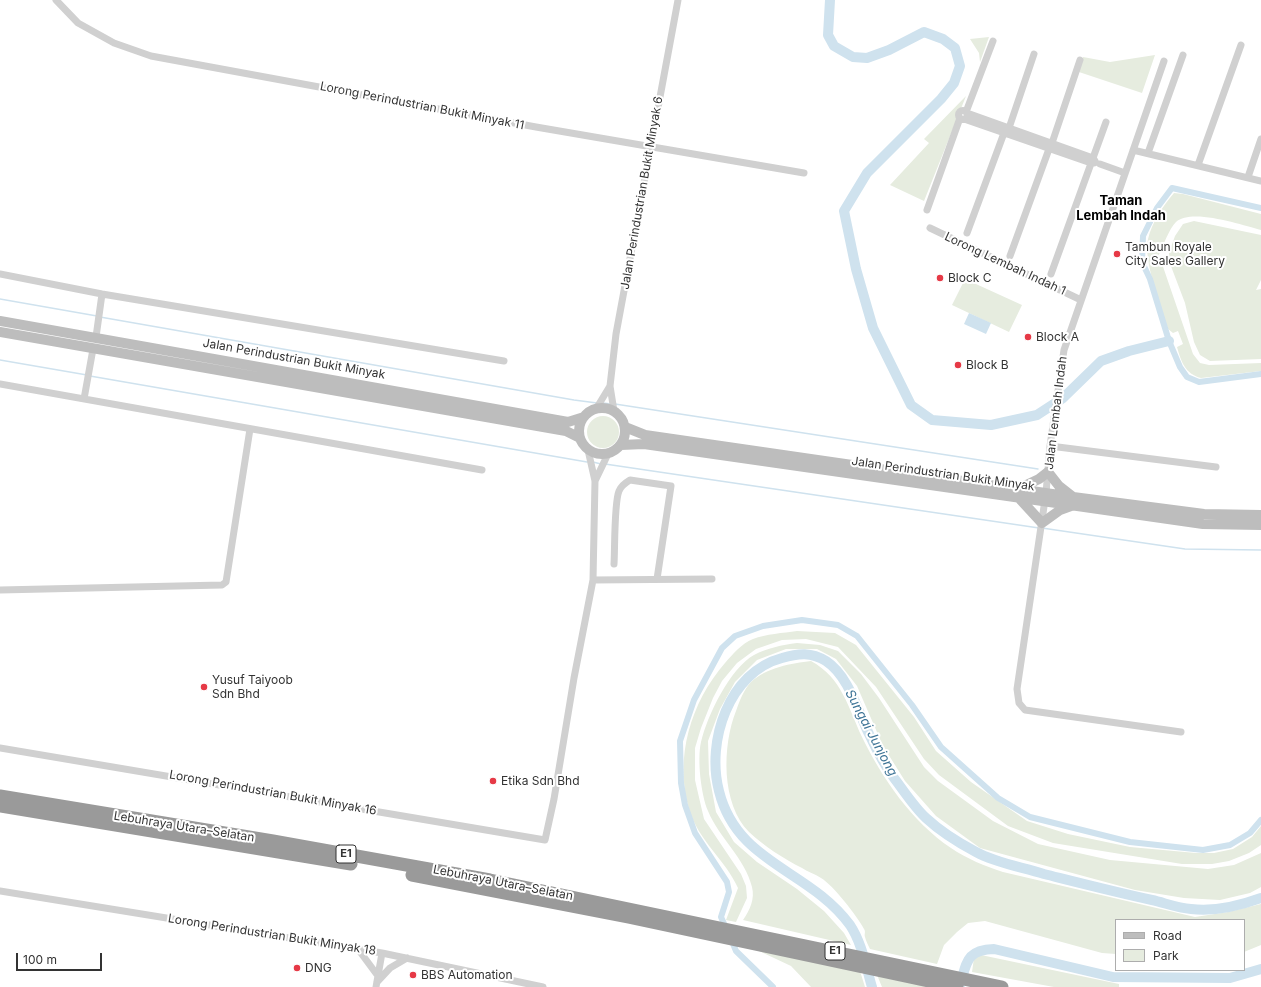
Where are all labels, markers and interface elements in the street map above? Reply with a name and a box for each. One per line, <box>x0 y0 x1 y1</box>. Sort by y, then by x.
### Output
street label: Lorong Perindustrian Bukit Minyak 11 <box>319 79 525 133</box>
street label: Jalan Perindustrian Bukit Minyak 6 <box>618 95 666 291</box>
district label: Taman Lembah Indah <box>1076 193 1166 224</box>
street label: Lorong Lembah Indah 1 <box>942 230 1068 298</box>
place label: Tambun Royale City Sales Gallery <box>1125 240 1225 268</box>
marker: Tambun Royale City Sales Gallery <box>1112 249 1122 259</box>
place label: Block C <box>948 271 992 285</box>
marker: Block C <box>935 273 945 283</box>
place label: Block A <box>1036 330 1079 344</box>
marker: Block A <box>1023 332 1033 342</box>
street label: Jalan Perindustrian Bukit Minyak <box>202 336 386 382</box>
street label: Jalan Lembah Indah <box>1042 355 1070 471</box>
place label: Block B <box>966 358 1009 372</box>
marker: Block B <box>953 360 963 370</box>
street label: Jalan Perindustrian Bukit Minyak <box>850 454 1036 494</box>
place label: Yusuf Taiyoob Sdn Bhd <box>212 673 293 701</box>
marker: Yusuf Taiyoob Sdn Bhd <box>199 682 209 692</box>
water label: Sungai Junjong <box>842 687 900 779</box>
street label: Lorong Perindustrian Bukit Minyak 16 <box>168 768 378 818</box>
place label: Etika Sdn Bhd <box>501 774 580 788</box>
marker: Etika Sdn Bhd <box>488 776 498 786</box>
street label: Lebuhraya Utara–Selatan <box>113 809 255 845</box>
road number: E1 <box>336 845 356 863</box>
street label: Lebuhraya Utara–Selatan <box>432 862 574 904</box>
street label: Lorong Perindustrian Bukit Minyak 18 <box>167 911 377 959</box>
legend <box>1115 919 1245 971</box>
text: Road <box>1153 928 1182 943</box>
road number: E1 <box>825 942 845 960</box>
scale bar <box>18 945 104 971</box>
text: Park <box>1153 948 1179 963</box>
text: 100 m <box>23 952 57 967</box>
place label: DNG <box>305 961 332 975</box>
marker: DNG <box>292 963 302 973</box>
place label: BBS Automation <box>421 968 513 982</box>
marker: BBS Automation <box>408 970 418 980</box>

